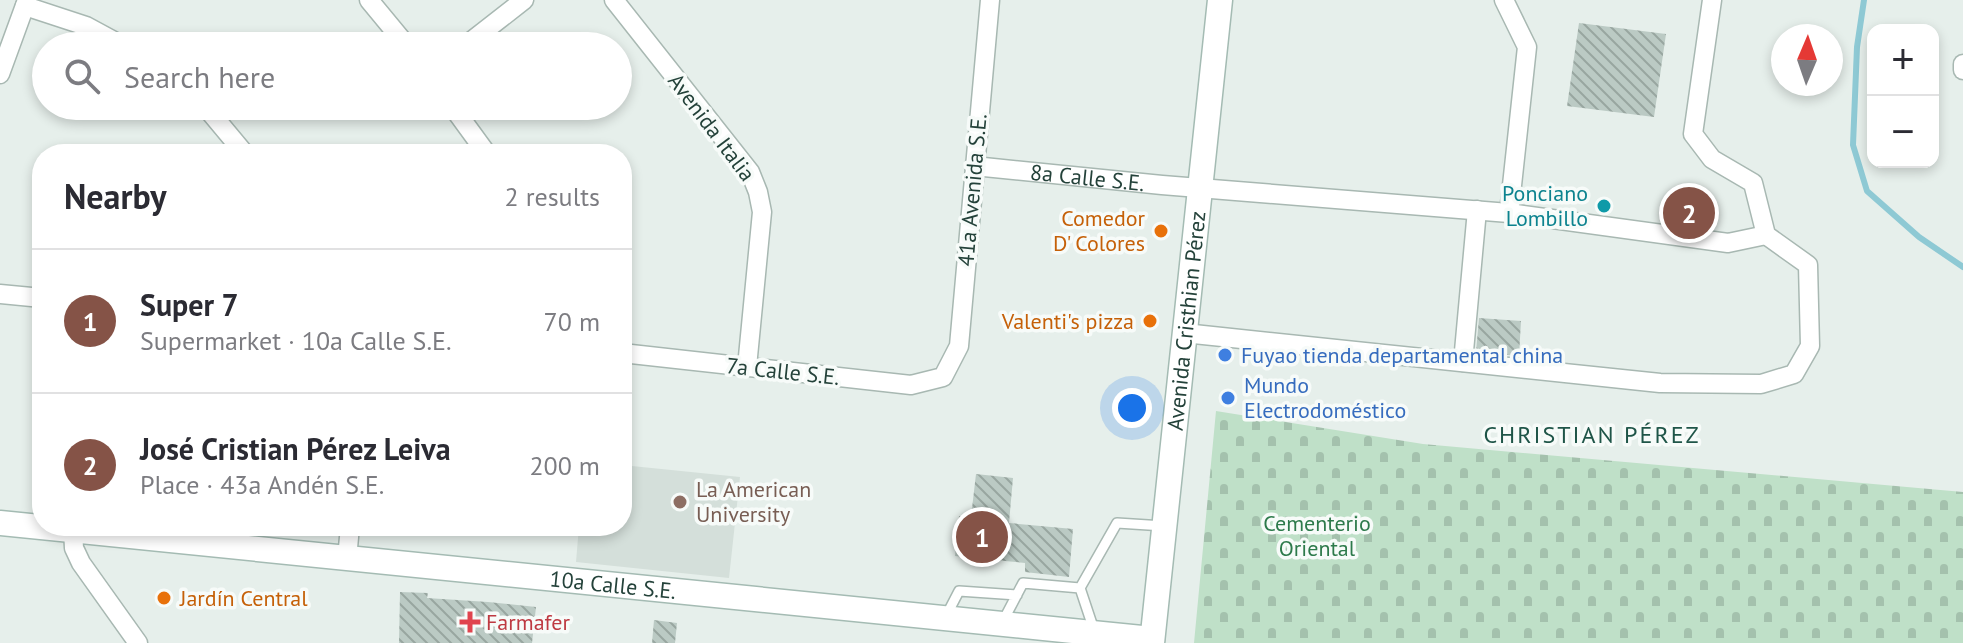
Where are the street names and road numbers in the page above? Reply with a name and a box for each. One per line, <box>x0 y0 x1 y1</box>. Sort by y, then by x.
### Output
street label: Avenida Italia <box>662 67 762 187</box>
street label: 41a Avenida S.E. <box>951 112 993 268</box>
street label: 8a Calle S.E. <box>1029 158 1146 197</box>
street label: Avenida Cristhian Pérez <box>1161 210 1212 432</box>
street label: 7a Calle S.E. <box>725 351 841 391</box>
street label: 10a Calle S.E. <box>548 564 677 605</box>

